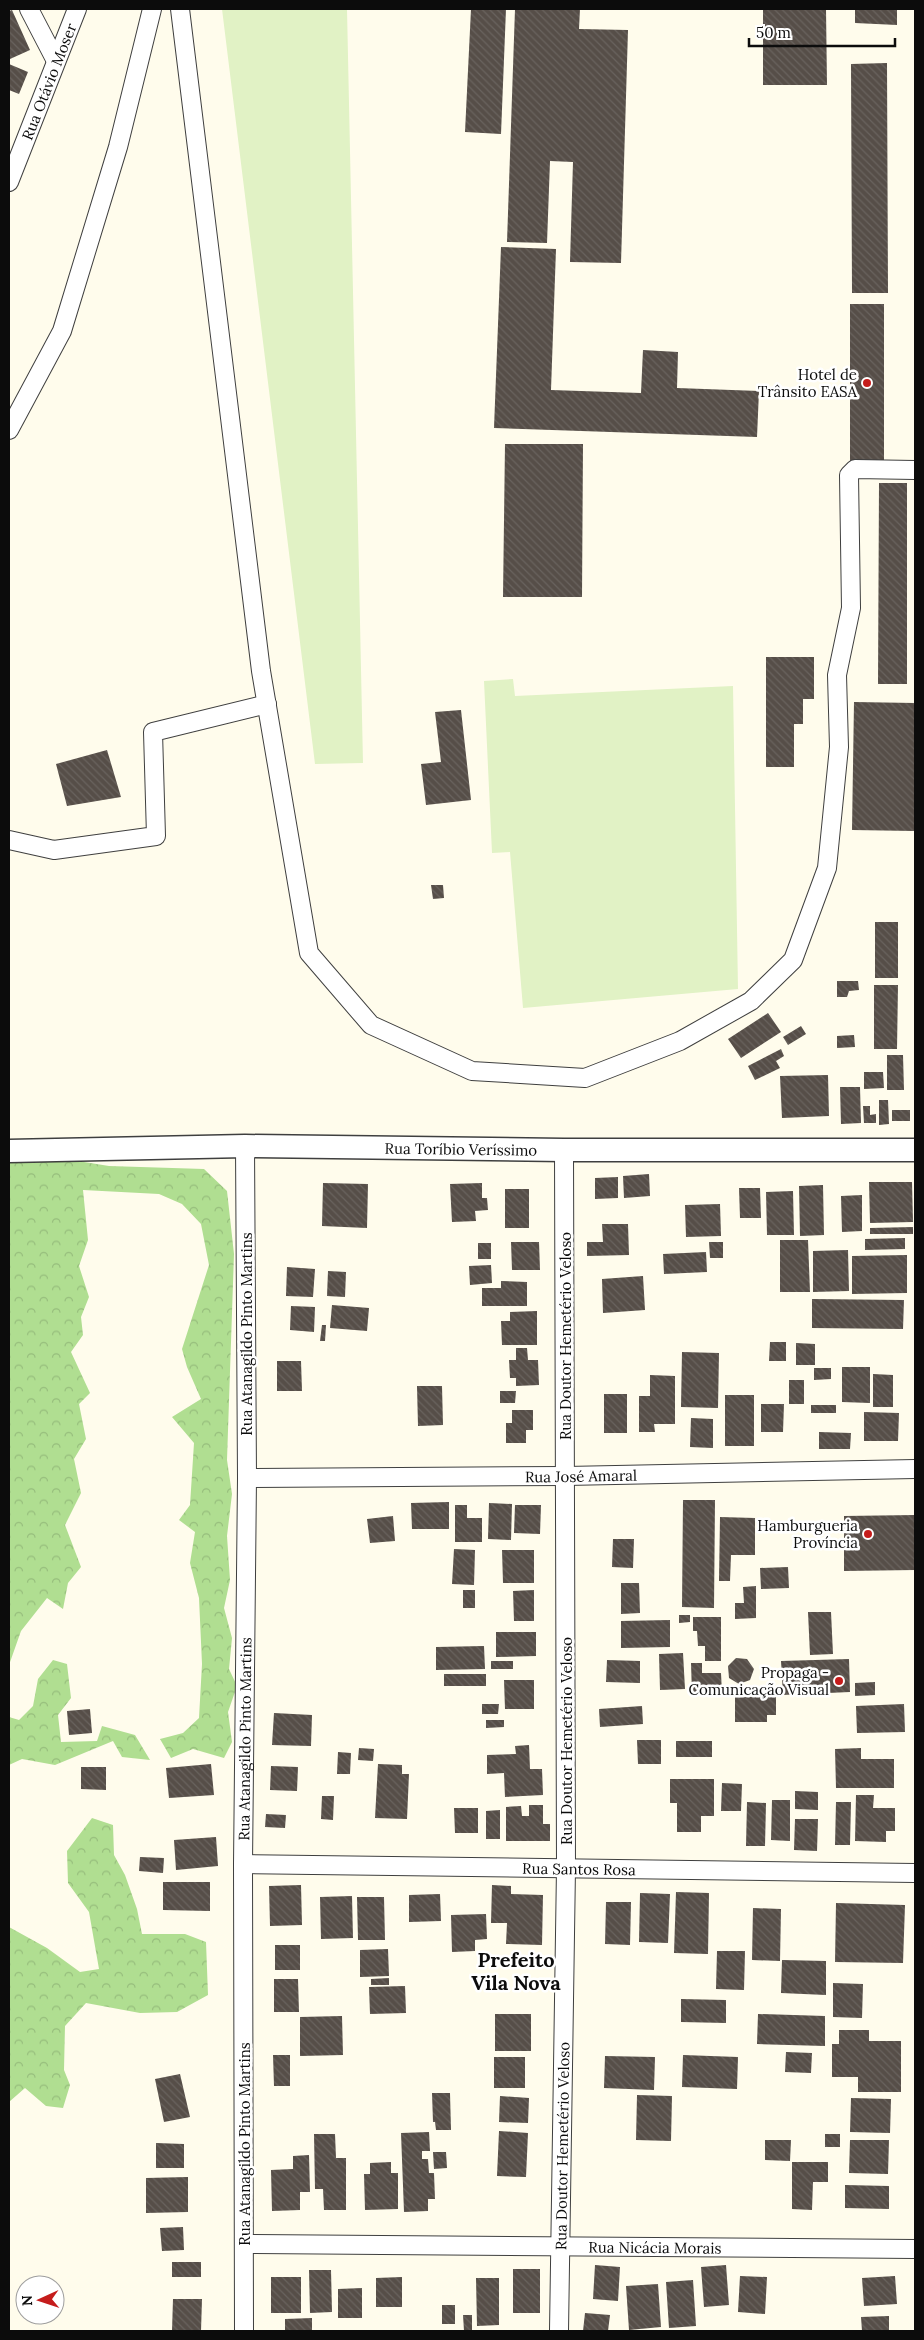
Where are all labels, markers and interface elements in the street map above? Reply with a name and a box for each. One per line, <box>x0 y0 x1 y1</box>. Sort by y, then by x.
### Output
scale bar <box>749 15 895 47</box>
street label: Rua Otávio Moser <box>17 20 80 143</box>
text: 50 m <box>756 23 791 42</box>
place label: Hotel de Trânsito EASA <box>758 365 858 401</box>
marker: Hotel de Trânsito EASA <box>861 377 873 389</box>
street label: Rua Toríbio Veríssimo <box>385 1138 538 1159</box>
street label: Rua Atanagildo Pinto Martins <box>237 1232 256 1436</box>
street label: Rua Doutor Hemetério Veloso <box>556 1232 575 1440</box>
street label: Rua José Amaral <box>525 1465 637 1486</box>
place label: Hamburgueria Província <box>757 1516 858 1552</box>
marker: Hamburgueria Província <box>862 1528 874 1540</box>
street label: Rua Atanagildo Pinto Martins <box>234 1637 255 1841</box>
street label: Rua Doutor Hemetério Veloso <box>557 1637 576 1845</box>
place label: Propaga - Comunicação Visual <box>688 1663 829 1699</box>
marker: Propaga - Comunicação Visual <box>833 1675 845 1687</box>
street label: Rua Santos Rosa <box>522 1858 636 1879</box>
district label: Prefeito Vila Nova <box>471 1947 561 1995</box>
street label: Rua Doutor Hemetério Veloso <box>551 2041 573 2250</box>
street label: Rua Atanagildo Pinto Martins <box>235 2042 254 2246</box>
street label: Rua Nicácia Morais <box>588 2237 722 2257</box>
north arrow <box>15 2275 65 2325</box>
text: N <box>18 2295 36 2307</box>

